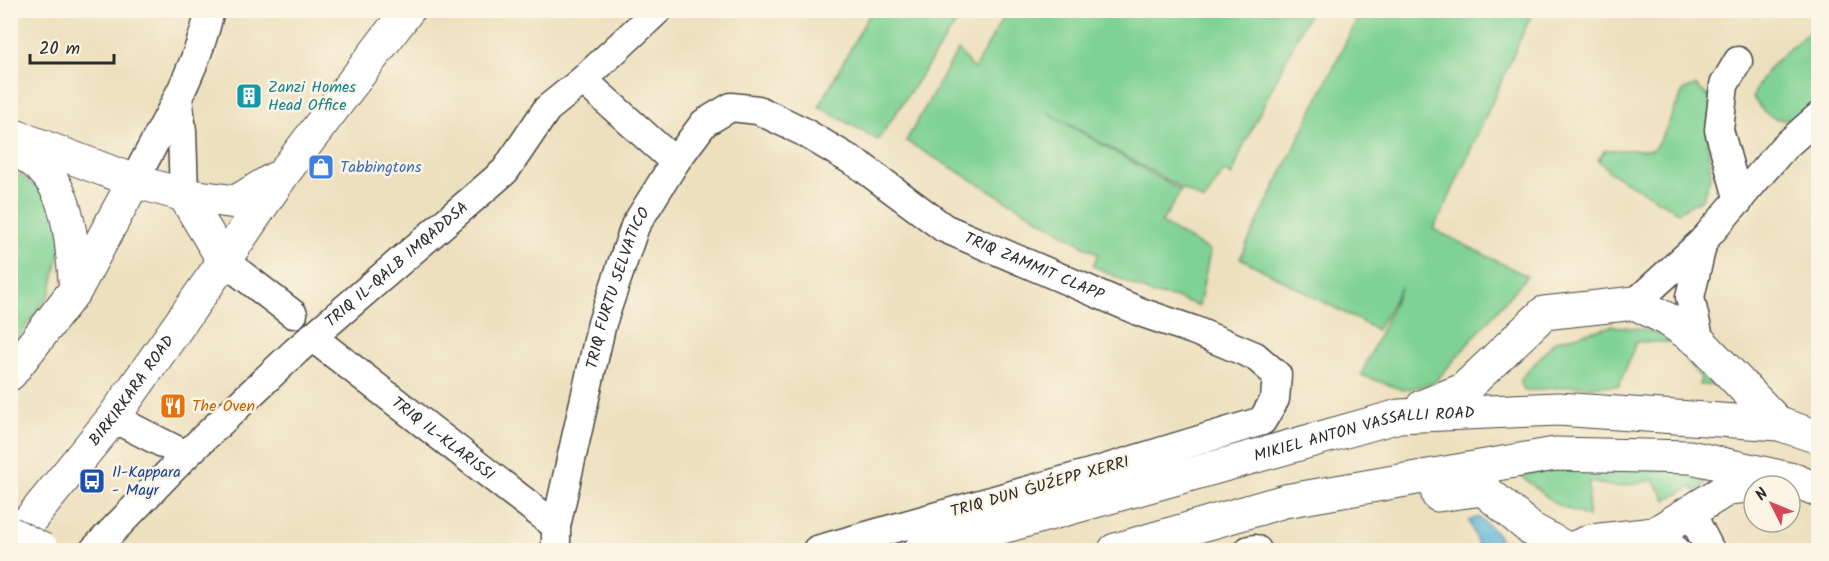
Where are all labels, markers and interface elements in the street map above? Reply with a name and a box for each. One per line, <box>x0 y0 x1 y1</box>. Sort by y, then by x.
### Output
scale bar <box>30 27 114 65</box>
text: 20 m <box>39 35 80 64</box>
place label: Zanzi Homes Head Office <box>268 75 356 118</box>
building icon: Zanzi Homes Head Office <box>234 81 264 111</box>
shop icon: Tabbingtons <box>306 152 336 182</box>
place label: Tabbingtons <box>340 155 422 180</box>
street label: TRIQ IL-QALB IMQADDSA <box>319 195 474 333</box>
street label: TRIQ FURTU SELVATICO <box>579 202 656 371</box>
street label: TRIQ ZAMMIT CLAPP <box>960 225 1108 307</box>
street label: BIRKIRKARA ROAD <box>83 330 181 451</box>
restaurant icon: The Oven <box>158 391 188 421</box>
street label: TRIQ IL-KLARISSI <box>386 391 500 487</box>
place label: The Oven <box>192 394 255 419</box>
street label: MIKIEL ANTON VASSALLI ROAD <box>1251 400 1475 469</box>
street label: TRIQ DUN ǴUŹEPP XERRI <box>948 450 1132 524</box>
place label: Il-Kappara - Mayr <box>112 460 181 503</box>
bus stop icon: Il-Kappara - Mayr <box>77 466 107 496</box>
north arrow <box>1742 474 1802 534</box>
text: N <box>1750 483 1775 507</box>

